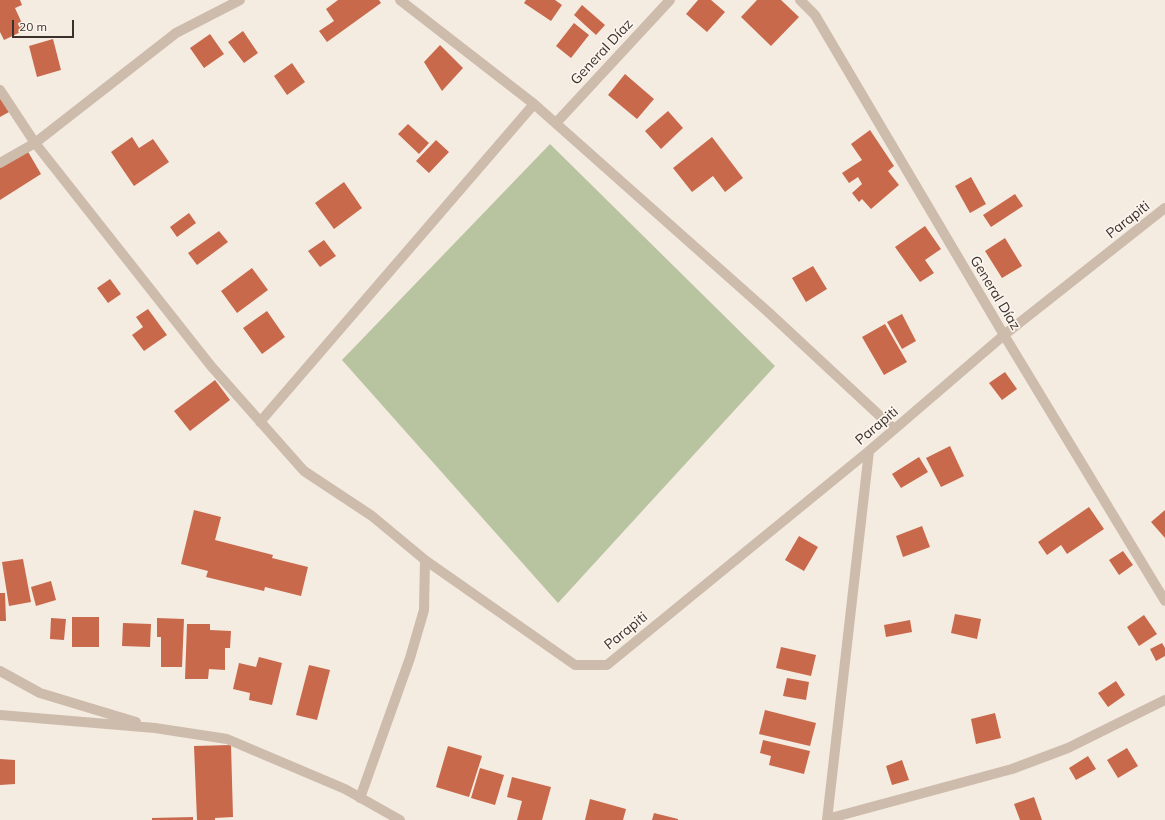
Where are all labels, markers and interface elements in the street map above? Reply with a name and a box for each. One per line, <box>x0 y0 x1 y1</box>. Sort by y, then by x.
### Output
scale bar <box>14 12 76 38</box>
street label: General Díaz <box>567 16 637 88</box>
text: 20 m <box>19 19 47 34</box>
street label: Parapiti <box>1103 198 1153 242</box>
street label: General Díaz <box>966 253 1024 333</box>
street label: Parapiti <box>852 403 902 449</box>
street label: Parapiti <box>601 609 651 653</box>

